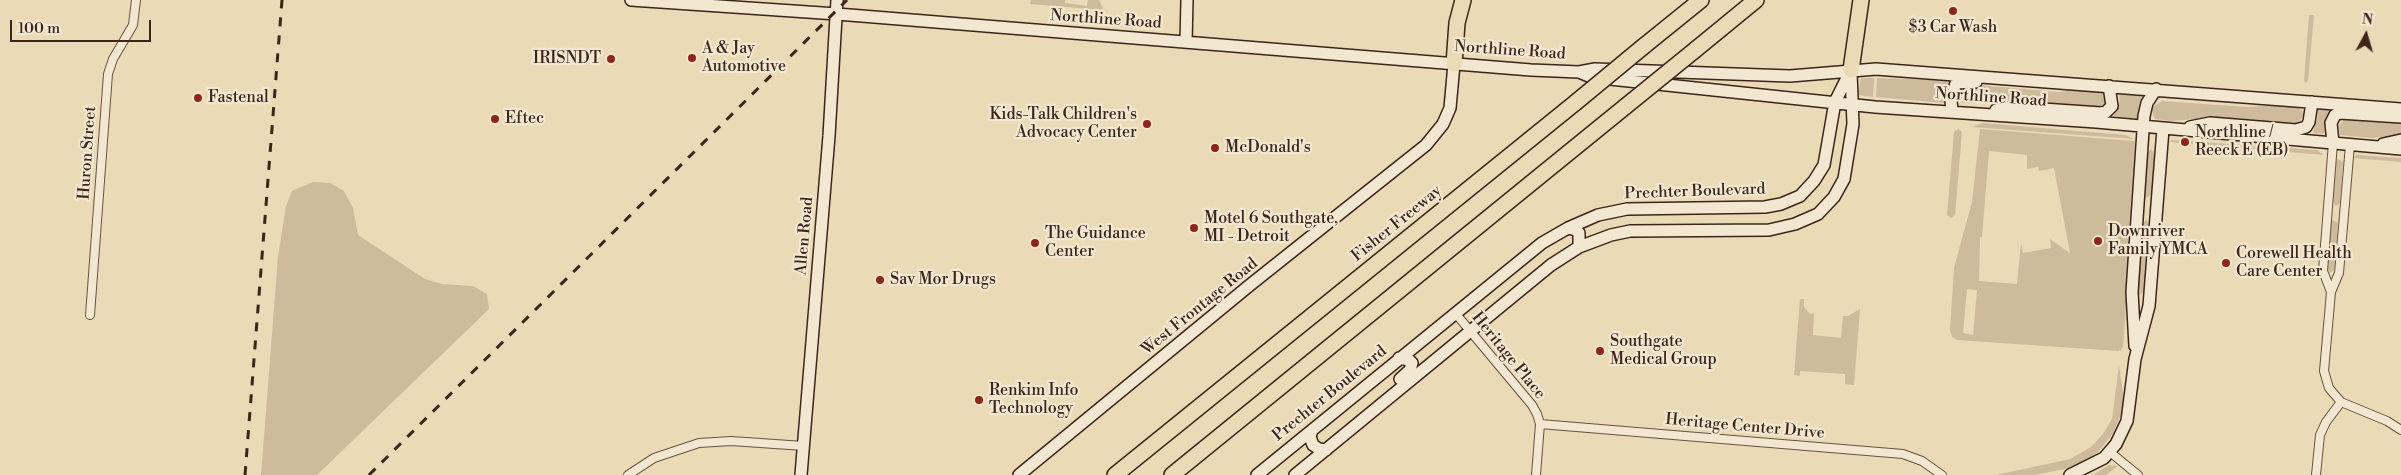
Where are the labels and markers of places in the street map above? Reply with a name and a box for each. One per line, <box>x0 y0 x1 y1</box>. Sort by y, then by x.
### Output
marker: $3 Car Wash <box>1947 5 1959 17</box>
place label: $3 Car Wash <box>1909 18 1997 38</box>
place label: A & Jay Automotive <box>702 39 786 77</box>
place label: IRISNDT <box>533 49 601 69</box>
marker: A & Jay Automotive <box>686 52 698 64</box>
marker: IRISNDT <box>605 53 617 65</box>
place label: Fastenal <box>208 88 269 108</box>
marker: Fastenal <box>192 92 204 104</box>
place label: Kids-Talk Children's Advocacy Center <box>990 105 1137 143</box>
place label: Eftec <box>505 109 544 129</box>
marker: Eftec <box>489 113 501 125</box>
marker: Kids-Talk Children's Advocacy Center <box>1141 118 1153 130</box>
place label: Northline / Reeck E (EB) <box>2195 123 2288 161</box>
marker: Northline / Reeck E (EB) <box>2179 136 2191 148</box>
place label: McDonald's <box>1225 138 1311 158</box>
marker: McDonald's <box>1209 142 1221 154</box>
place label: Motel 6 Southgate, MI - Detroit <box>1204 209 1338 247</box>
marker: Motel 6 Southgate, MI - Detroit <box>1188 222 1200 234</box>
place label: Downriver Family YMCA <box>2108 222 2208 260</box>
place label: The Guidance Center <box>1045 224 1146 262</box>
marker: Downriver Family YMCA <box>2092 235 2104 247</box>
marker: The Guidance Center <box>1029 237 1041 249</box>
place label: Corewell Health Care Center <box>2236 244 2352 282</box>
marker: Corewell Health Care Center <box>2220 257 2232 269</box>
place label: Sav Mor Drugs <box>890 270 996 290</box>
marker: Sav Mor Drugs <box>874 274 886 286</box>
place label: Southgate Medical Group <box>1610 332 1717 370</box>
marker: Southgate Medical Group <box>1594 345 1606 357</box>
place label: Renkim Info Technology <box>989 381 1079 419</box>
marker: Renkim Info Technology <box>973 394 985 406</box>

